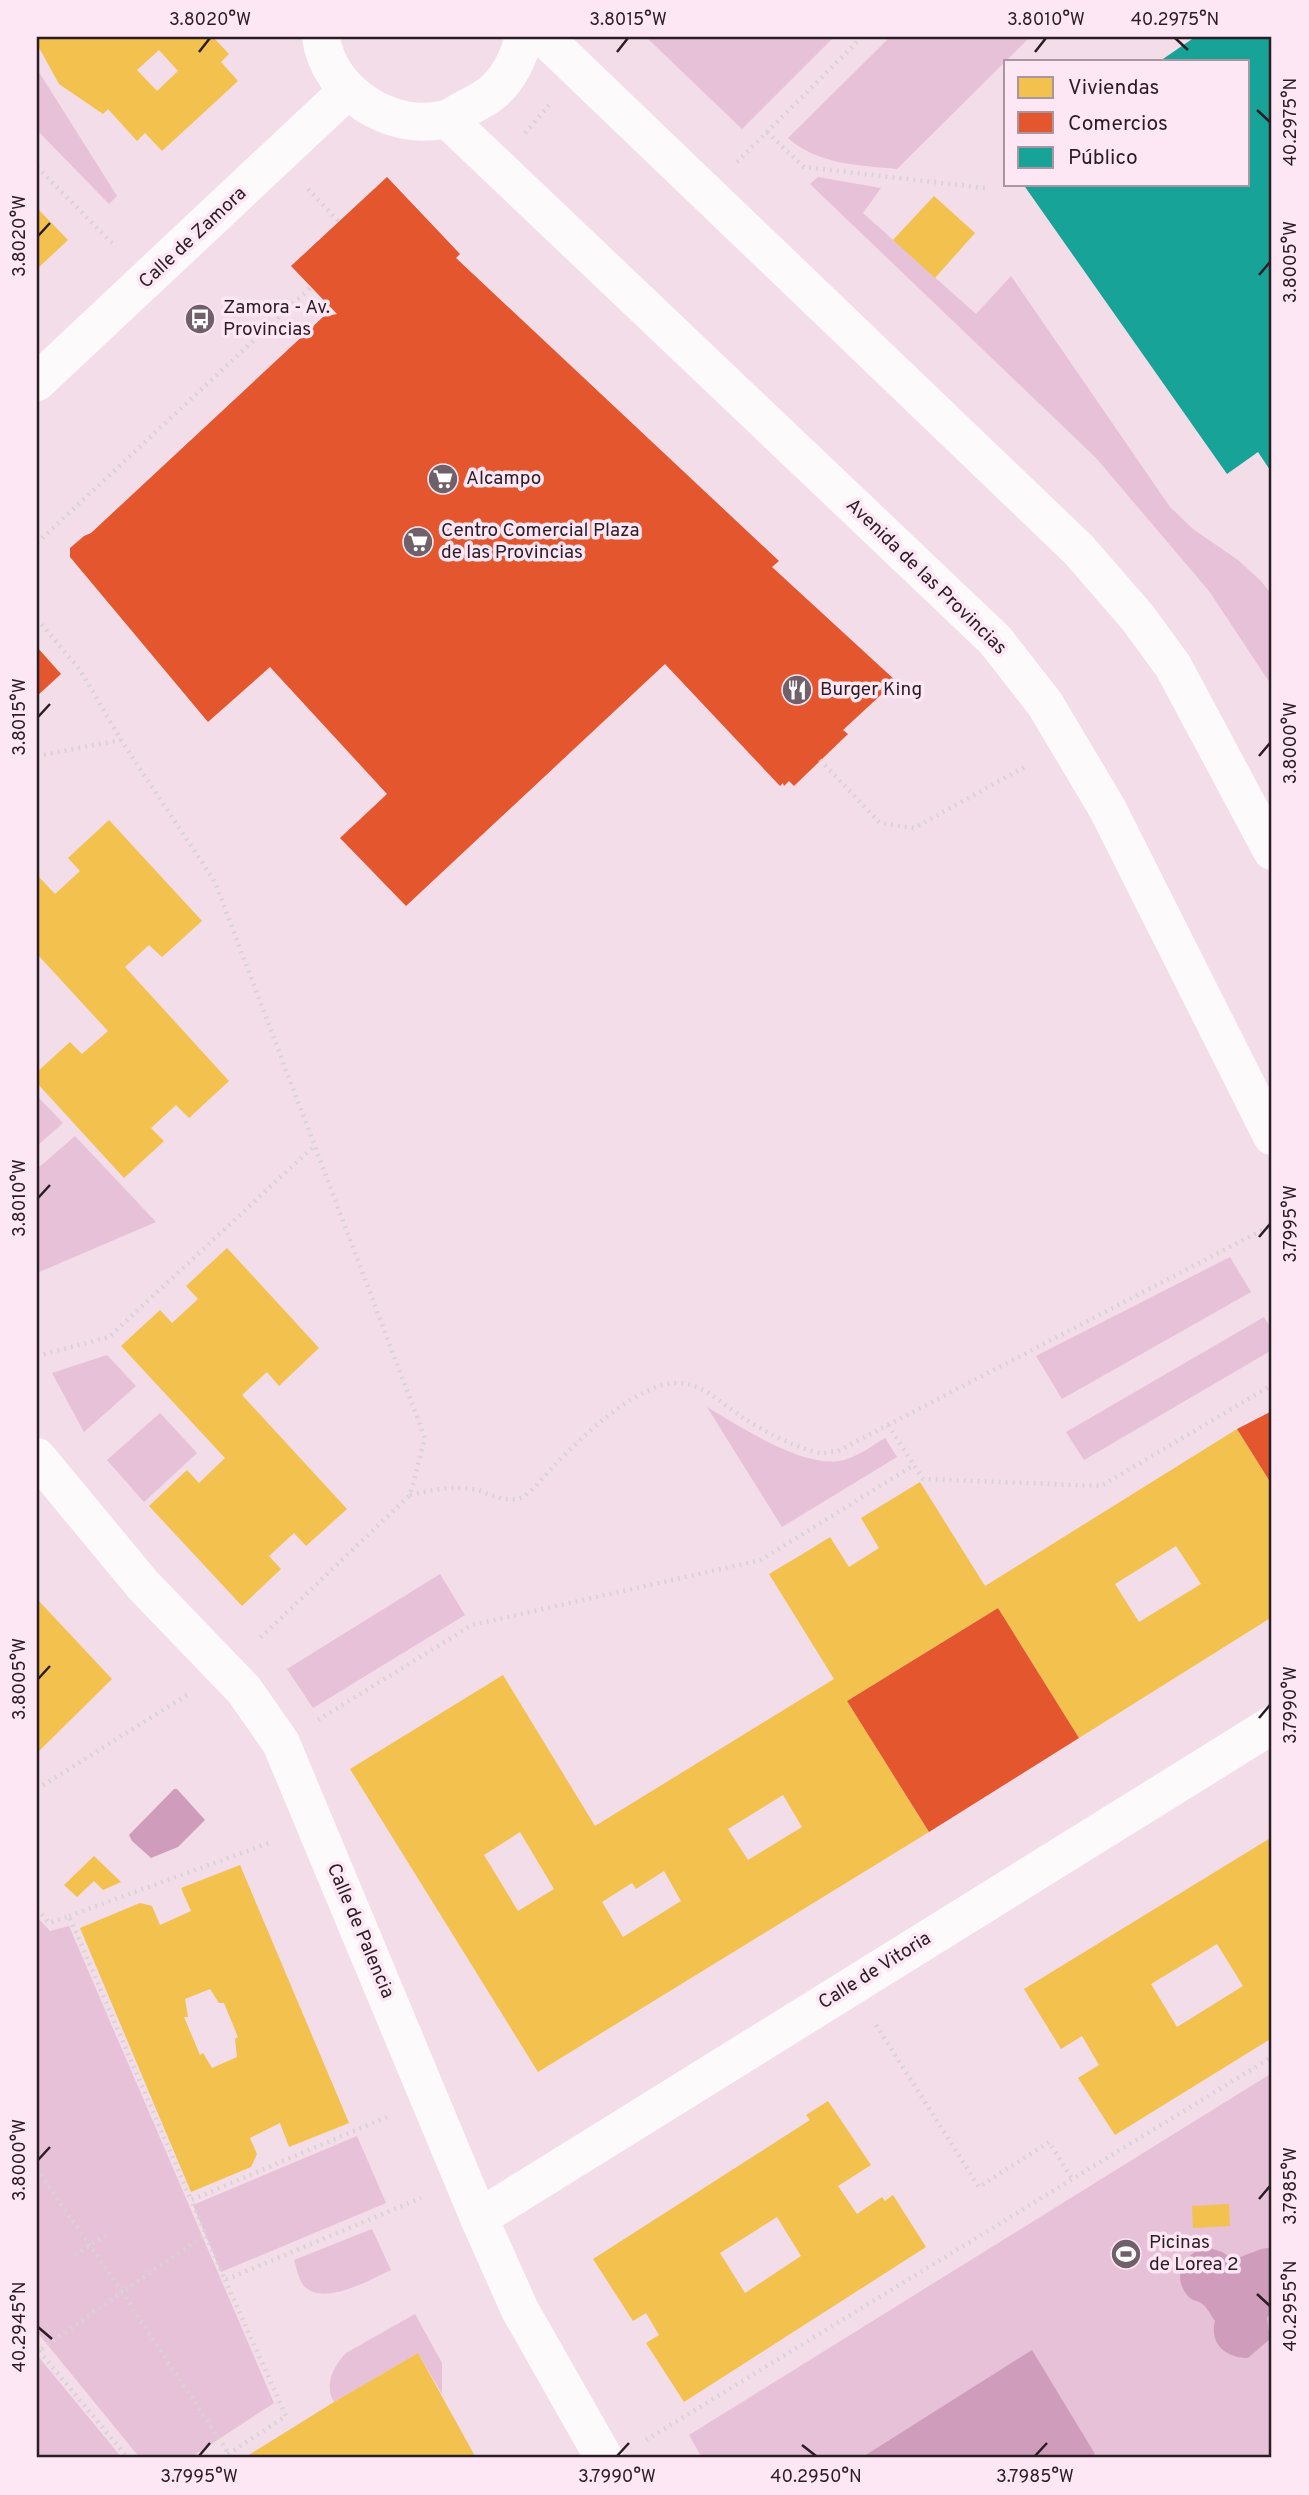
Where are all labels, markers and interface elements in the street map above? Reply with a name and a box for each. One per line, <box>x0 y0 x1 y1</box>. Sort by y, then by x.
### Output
text: 3.8020°W <box>169 9 251 32</box>
text: 3.8015°W <box>589 9 667 32</box>
text: 3.8010°W <box>1007 9 1085 32</box>
text: 40.2975°N <box>1131 9 1219 32</box>
legend <box>1004 60 1250 186</box>
text: Viviendas <box>1068 75 1159 102</box>
text: 40.2975°N <box>1280 78 1303 166</box>
text: Comercios <box>1068 111 1168 138</box>
text: Público <box>1068 145 1138 172</box>
street label: Calle de Zamora <box>134 182 252 294</box>
text: 3.8020°W <box>9 195 32 277</box>
text: 3.8005°W <box>1280 221 1303 303</box>
place label: Zamora - Av. Provincias <box>223 296 330 342</box>
bus stop icon: Zamora - Av. Provincias <box>183 302 217 336</box>
supermarket icon: Alcampo <box>426 462 460 496</box>
place label: Alcampo <box>466 467 541 491</box>
street label: Avenida de las Provincias <box>841 494 1011 660</box>
place label: Centro Comercial Plaza de las Provincias <box>441 519 640 565</box>
supermarket icon: Centro Comercial Plaza de las Provincias <box>401 525 435 559</box>
restaurant icon: Burger King <box>780 673 814 707</box>
text: 3.8015°W <box>9 678 32 756</box>
place label: Burger King <box>820 678 922 702</box>
text: 3.8000°W <box>1280 702 1303 784</box>
text: 3.8010°W <box>9 1159 32 1237</box>
text: 3.7995°W <box>1280 1185 1303 1263</box>
text: 3.8005°W <box>9 1638 32 1720</box>
text: 3.7990°W <box>1280 1666 1303 1744</box>
street label: Calle de Palencia <box>321 1860 399 2002</box>
street label: Calle de Vitoria <box>814 1927 936 2015</box>
text: 3.8000°W <box>9 2119 32 2201</box>
text: 3.7985°W <box>1280 2147 1303 2225</box>
place label: Picinas de Lorea 2 <box>1149 2231 1239 2277</box>
sports icon: Picinas de Lorea 2 <box>1109 2237 1143 2271</box>
text: 40.2955°N <box>1280 2260 1303 2352</box>
text: 40.2945°N <box>9 2281 32 2373</box>
text: 3.7995°W <box>160 2466 238 2489</box>
text: 3.7990°W <box>578 2466 656 2489</box>
text: 40.2950°N <box>770 2466 862 2489</box>
text: 3.7985°W <box>996 2466 1074 2489</box>

